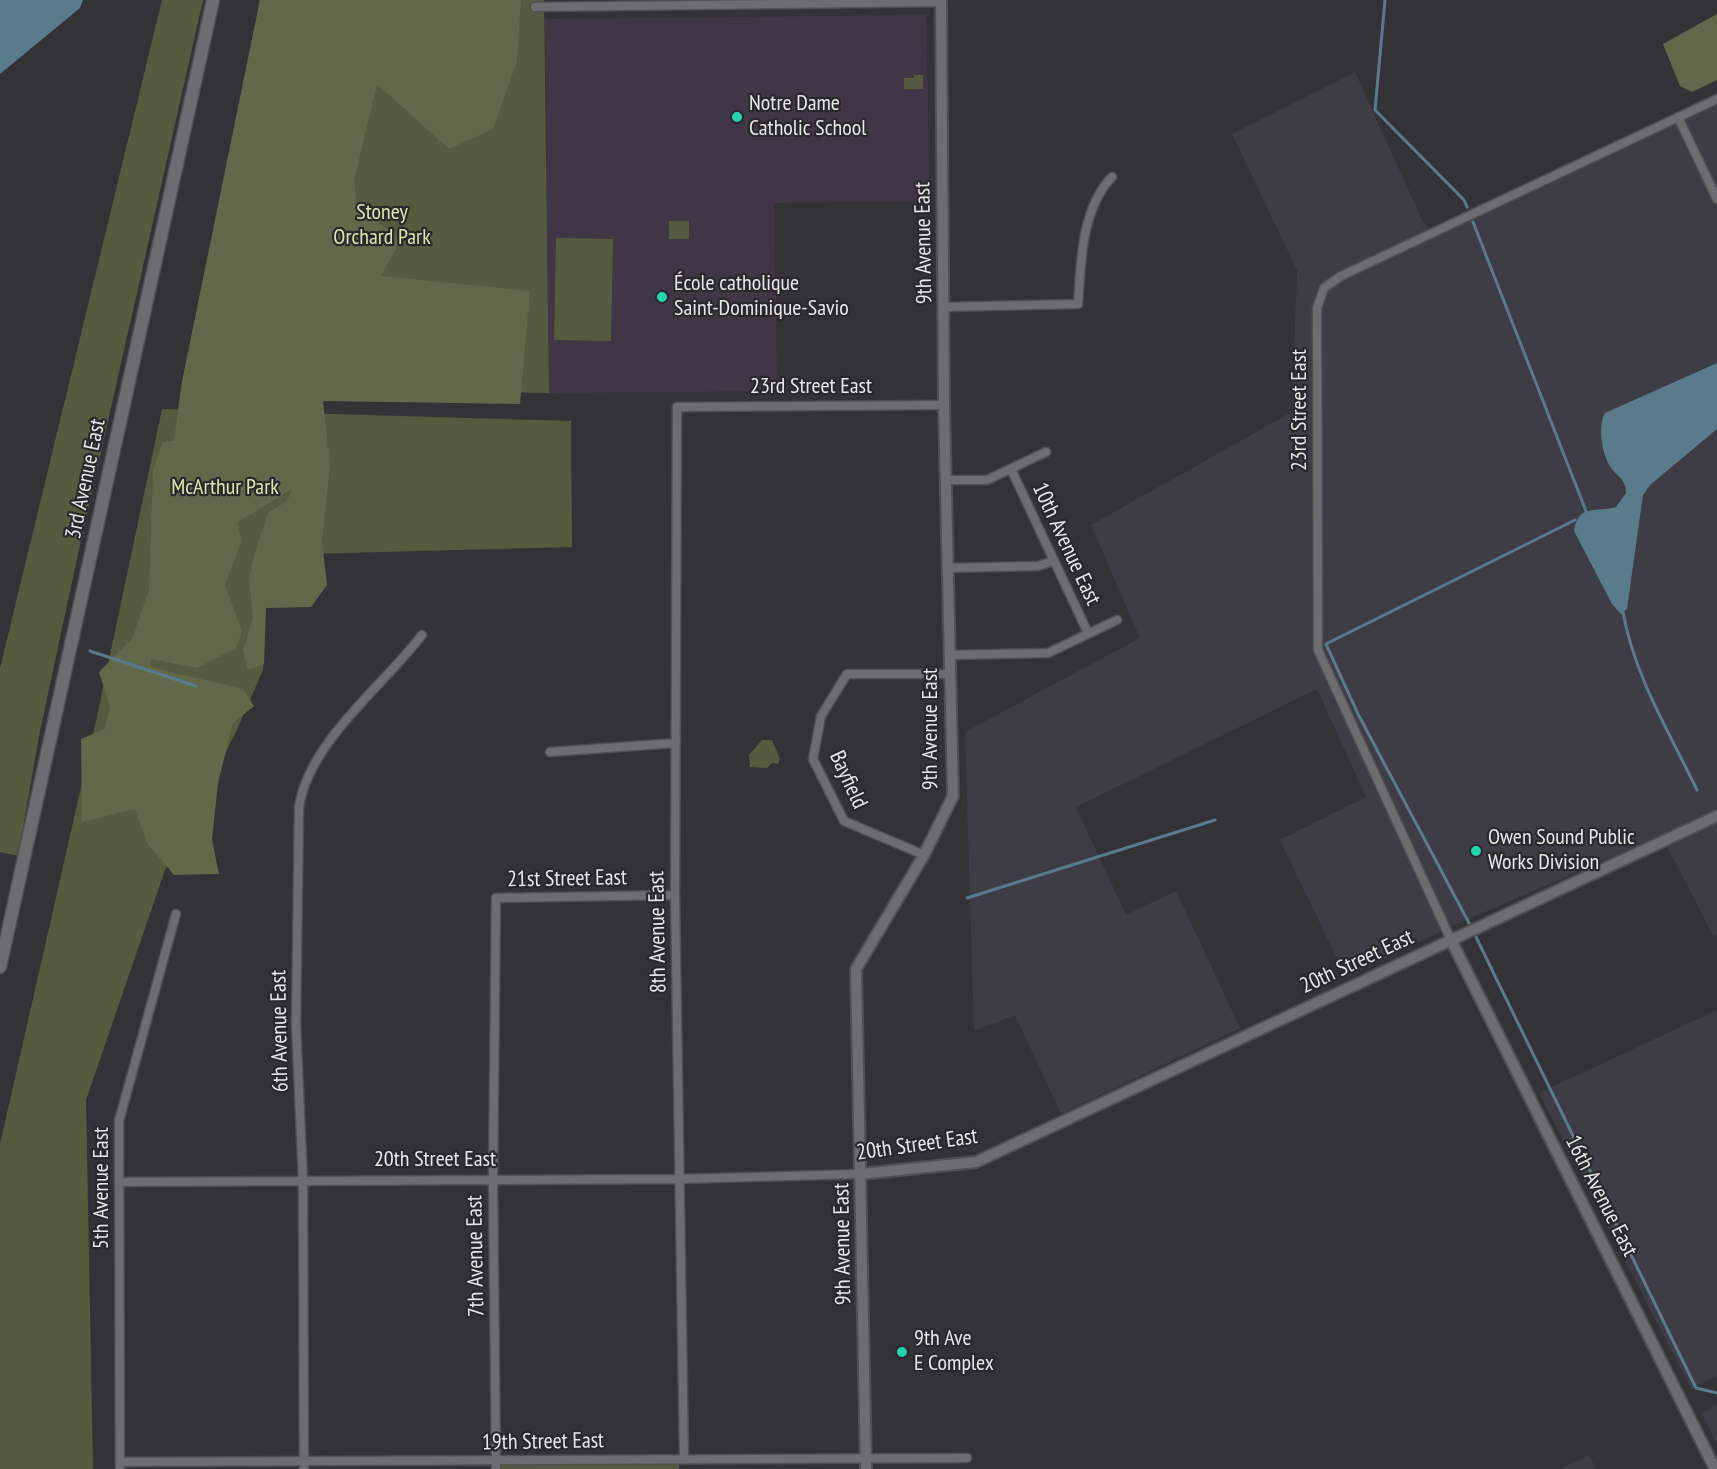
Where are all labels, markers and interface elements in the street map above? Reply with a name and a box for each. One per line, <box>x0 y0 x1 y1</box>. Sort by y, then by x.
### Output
place label: Notre Dame Catholic School <box>749 91 866 142</box>
marker: Notre Dame Catholic School <box>730 110 744 124</box>
street label: 9th Avenue East <box>910 182 938 304</box>
park label: Stoney Orchard Park <box>333 200 431 252</box>
place label: École catholique Saint-Dominique-Savio <box>674 271 849 322</box>
marker: École catholique Saint-Dominique-Savio <box>655 290 669 304</box>
street label: 23rd Street East <box>1287 349 1313 471</box>
street label: 23rd Street East <box>750 374 872 400</box>
street label: 3rd Avenue East <box>60 417 112 541</box>
park label: McArthur Park <box>171 475 279 501</box>
street label: 10th Avenue East <box>1026 479 1106 609</box>
street label: 9th Avenue East <box>918 668 944 790</box>
street label: Bayfield <box>823 747 873 813</box>
place label: Owen Sound Public Works Division <box>1488 825 1635 876</box>
marker: Owen Sound Public Works Division <box>1469 844 1483 858</box>
street label: 21st Street East <box>507 865 627 893</box>
street label: 8th Avenue East <box>644 871 672 993</box>
street label: 20th Street East <box>1296 924 1418 1000</box>
street label: 6th Avenue East <box>266 970 294 1092</box>
street label: 20th Street East <box>855 1123 979 1167</box>
street label: 5th Avenue East <box>89 1127 115 1249</box>
street label: 16th Avenue East <box>1559 1131 1643 1261</box>
street label: 20th Street East <box>374 1147 496 1173</box>
street label: 9th Avenue East <box>829 1183 857 1305</box>
street label: 7th Avenue East <box>462 1195 490 1317</box>
place label: 9th Ave E Complex <box>914 1326 994 1378</box>
marker: 9th Ave E Complex <box>895 1345 909 1359</box>
street label: 19th Street East <box>482 1428 604 1456</box>

